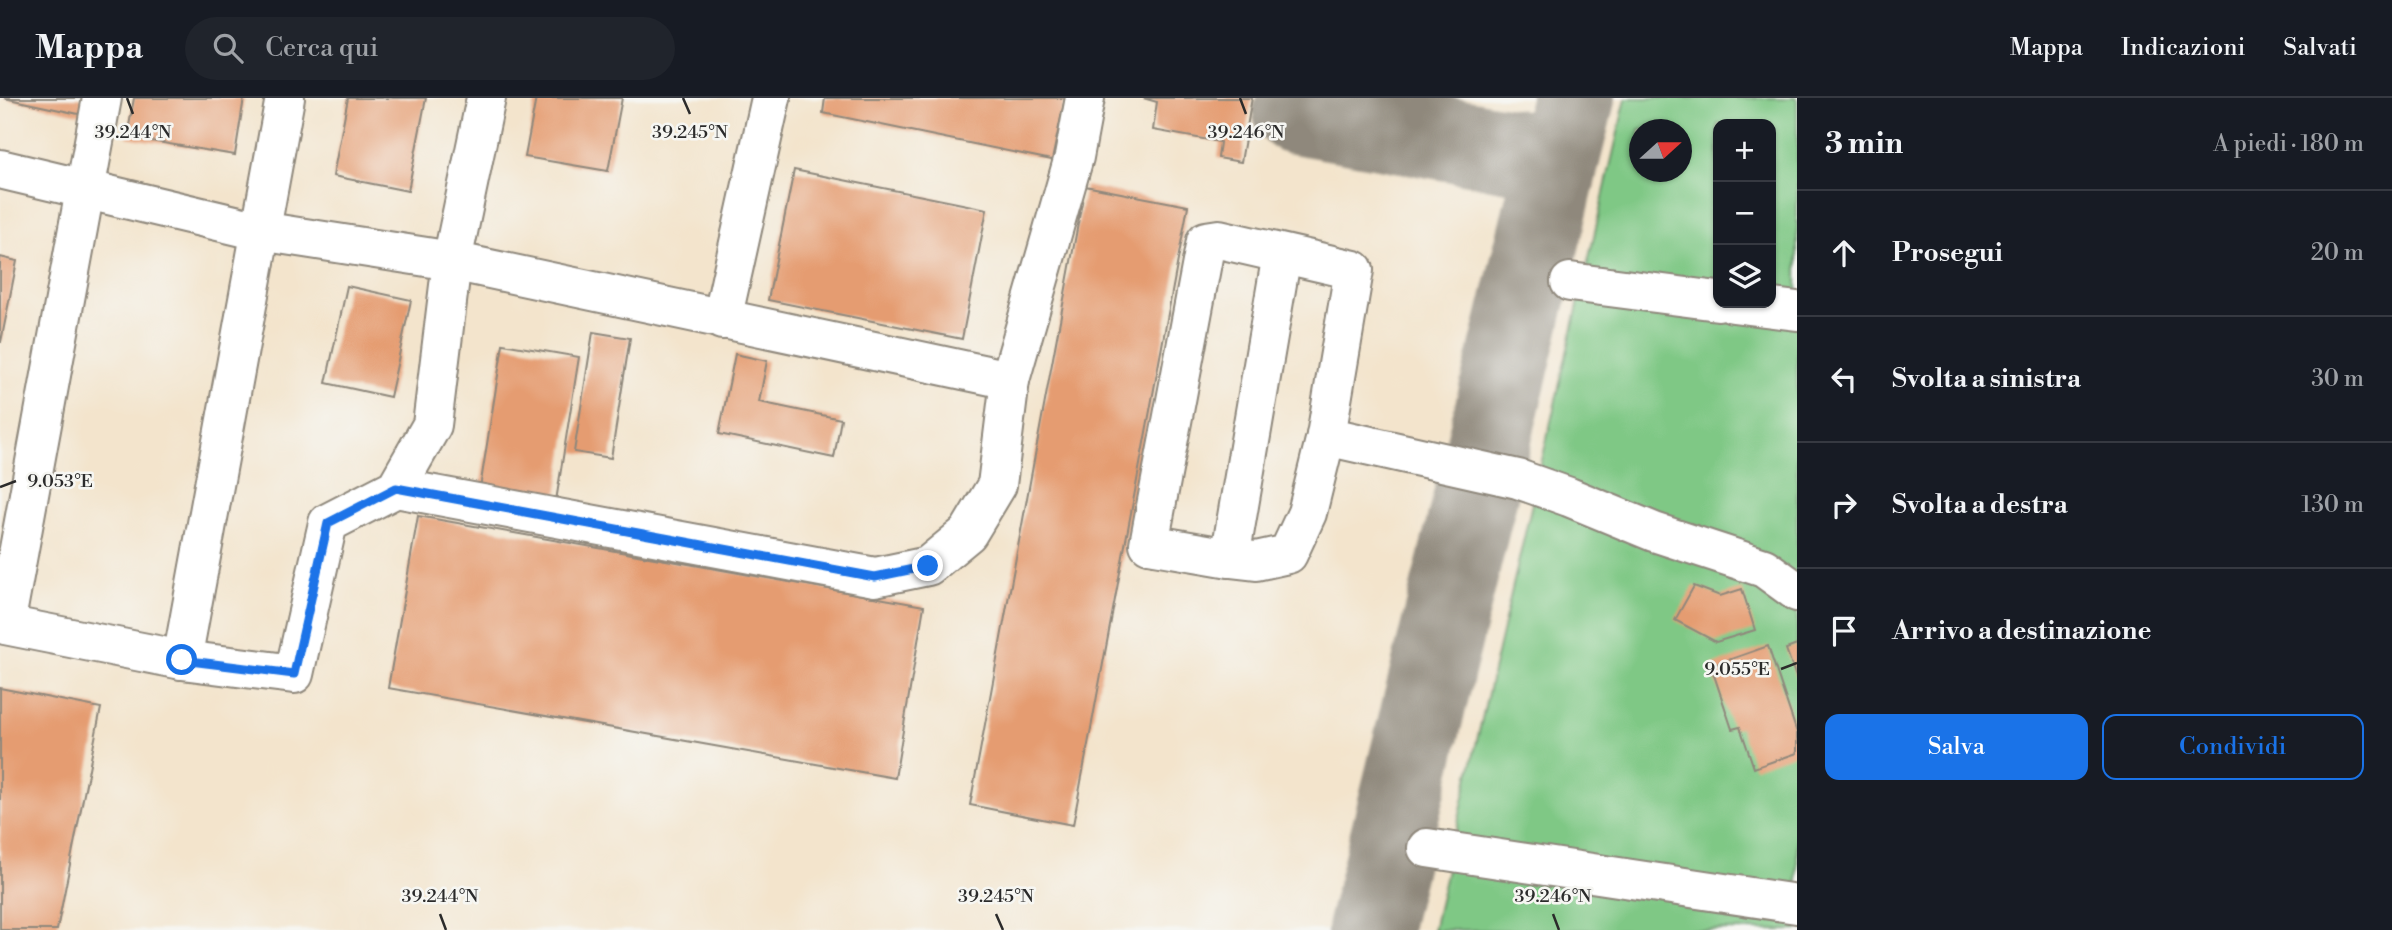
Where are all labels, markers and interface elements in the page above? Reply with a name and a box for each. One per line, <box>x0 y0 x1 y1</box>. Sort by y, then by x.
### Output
search box <box>185 17 675 80</box>
text: Mappa <box>35 28 143 69</box>
icon: search <box>209 29 247 67</box>
text: Cerca qui <box>265 32 378 64</box>
text: Mappa <box>2010 33 2083 63</box>
text: Indicazioni <box>2121 33 2245 63</box>
text: Salvati <box>2283 33 2357 63</box>
north arrow <box>1629 119 1692 182</box>
map controls <box>1713 119 1776 308</box>
button: + <box>1713 119 1776 182</box>
text: 39.244°N <box>94 121 172 144</box>
text: 39.245°N <box>652 121 729 144</box>
text: 39.246°N <box>1208 121 1285 144</box>
text: 3 min <box>1825 125 1903 163</box>
text: A piedi · 180 m <box>2213 130 2364 158</box>
button: − <box>1713 182 1776 245</box>
icon: ahead <box>1825 234 1863 272</box>
text: Prosegui <box>1892 237 2003 269</box>
text: 20 m <box>2311 239 2364 267</box>
button: layers <box>1713 245 1776 308</box>
icon: left <box>1825 360 1863 398</box>
text: Svolta a sinistra <box>1892 363 2081 395</box>
text: 30 m <box>2311 365 2364 393</box>
text: 9.053°E <box>27 470 93 493</box>
icon: right <box>1825 486 1863 524</box>
text: Svolta a destra <box>1892 489 2068 521</box>
text: 130 m <box>2301 491 2364 519</box>
route end <box>912 550 943 581</box>
icon: arrive <box>1825 612 1863 650</box>
text: Arrivo a destinazione <box>1892 615 2151 647</box>
route start <box>166 644 197 675</box>
text: 9.055°E <box>1704 658 1770 681</box>
button: Salva <box>1825 714 2088 780</box>
button: Condividi <box>2102 714 2364 780</box>
text: 39.244°N <box>401 885 479 908</box>
text: 39.245°N <box>958 885 1035 908</box>
text: 39.246°N <box>1515 885 1592 908</box>

